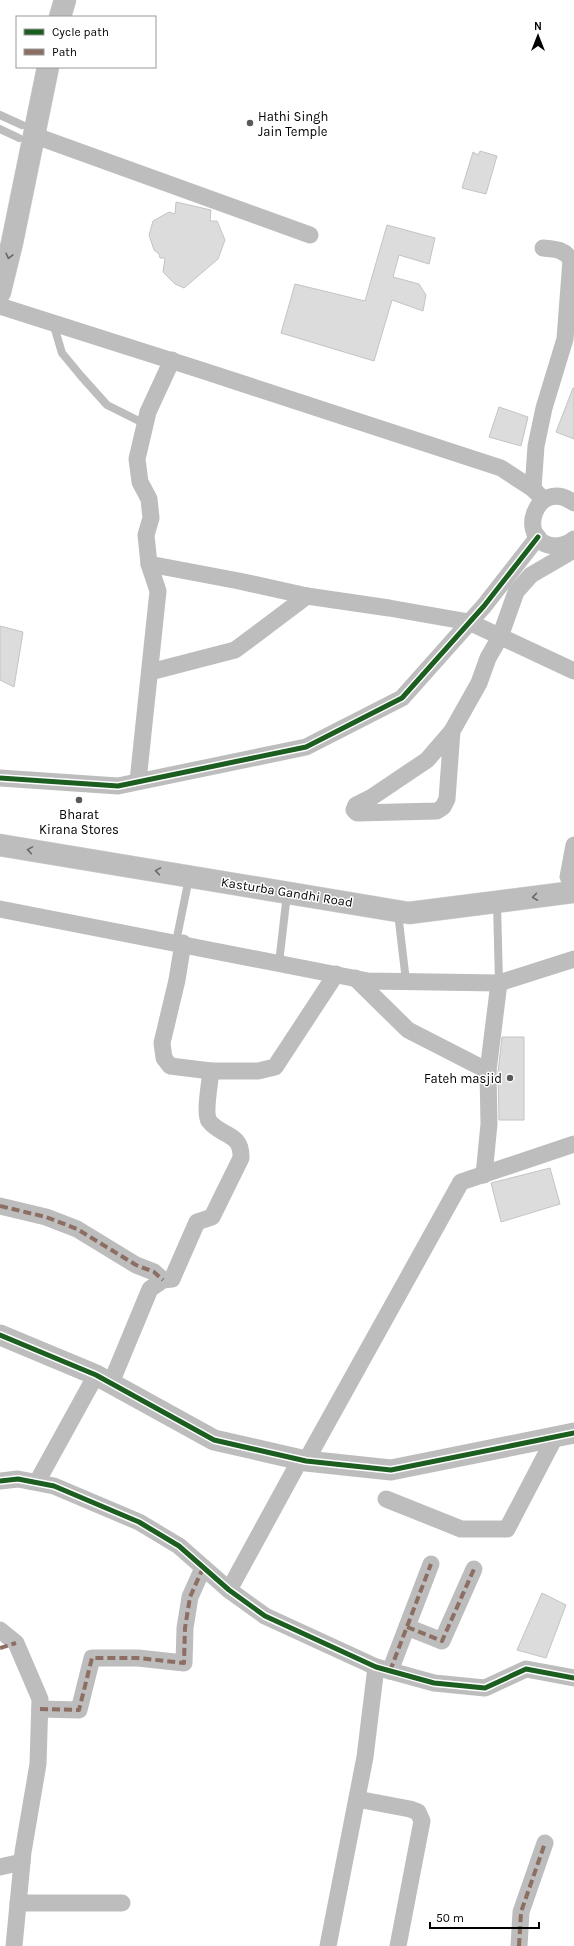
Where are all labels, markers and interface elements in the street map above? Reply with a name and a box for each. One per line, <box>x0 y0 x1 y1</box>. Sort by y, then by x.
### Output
legend <box>16 16 156 68</box>
north arrow <box>518 16 558 56</box>
text: N <box>534 20 542 33</box>
text: Cycle path <box>52 25 109 39</box>
text: Path <box>52 45 77 59</box>
place label: Hathi Singh Jain Temple <box>258 109 328 139</box>
marker: Hathi Singh Jain Temple <box>245 118 255 128</box>
one-way arrow <box>5 252 14 259</box>
marker: Bharat Kirana Stores <box>74 795 84 805</box>
place label: Bharat Kirana Stores <box>39 807 119 837</box>
one-way arrow <box>26 846 33 855</box>
one-way arrow <box>155 867 161 876</box>
street label: Kasturba Gandhi Road <box>220 874 354 910</box>
one-way arrow <box>532 892 538 901</box>
place label: Fateh masjid <box>424 1071 502 1086</box>
marker: Fateh masjid <box>505 1073 515 1083</box>
scale bar <box>430 1904 539 1930</box>
text: 50 m <box>436 1911 464 1925</box>

